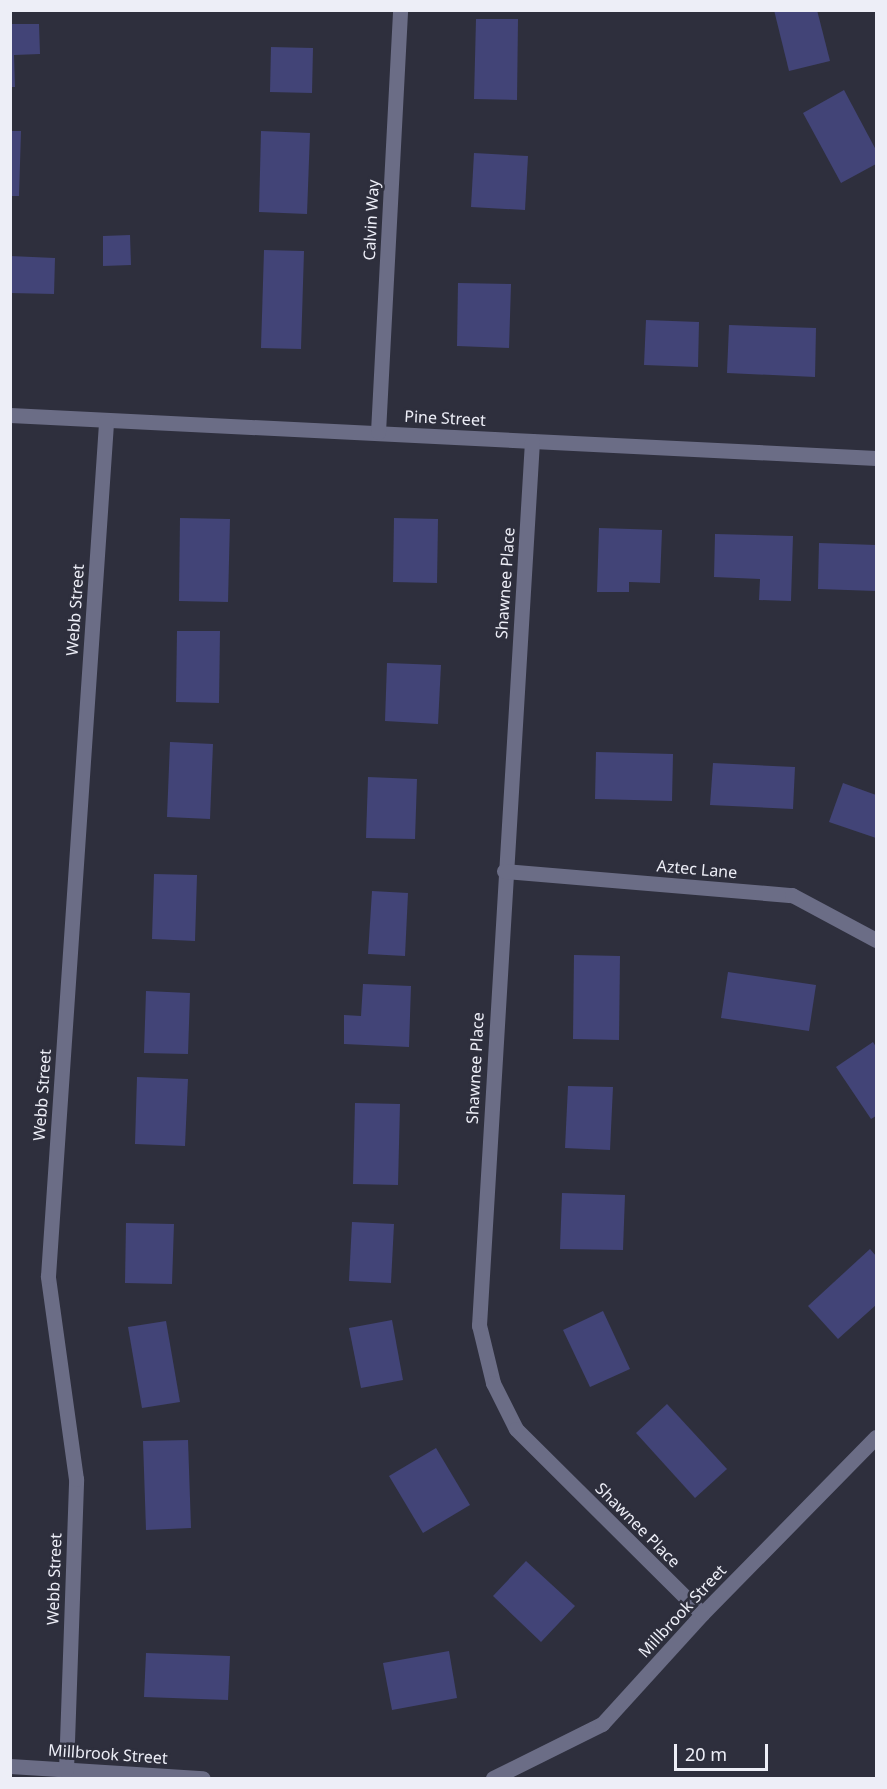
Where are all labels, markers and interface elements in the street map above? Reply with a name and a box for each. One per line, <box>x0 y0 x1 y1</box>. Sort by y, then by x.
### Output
street label: Calvin Way <box>359 179 383 261</box>
street label: Pine Street <box>404 406 486 430</box>
street label: Shawnee Place <box>492 527 518 639</box>
street label: Webb Street <box>62 563 88 657</box>
street label: Aztec Lane <box>656 856 738 882</box>
street label: Shawnee Place <box>462 1012 488 1124</box>
street label: Webb Street <box>29 1048 55 1142</box>
street label: Shawnee Place <box>592 1479 684 1571</box>
street label: Webb Street <box>43 1533 65 1625</box>
street label: Millbrook Street <box>634 1561 730 1661</box>
scale bar <box>677 1732 772 1770</box>
street label: Millbrook Street <box>48 1740 168 1768</box>
text: 20 m <box>685 1742 727 1766</box>

